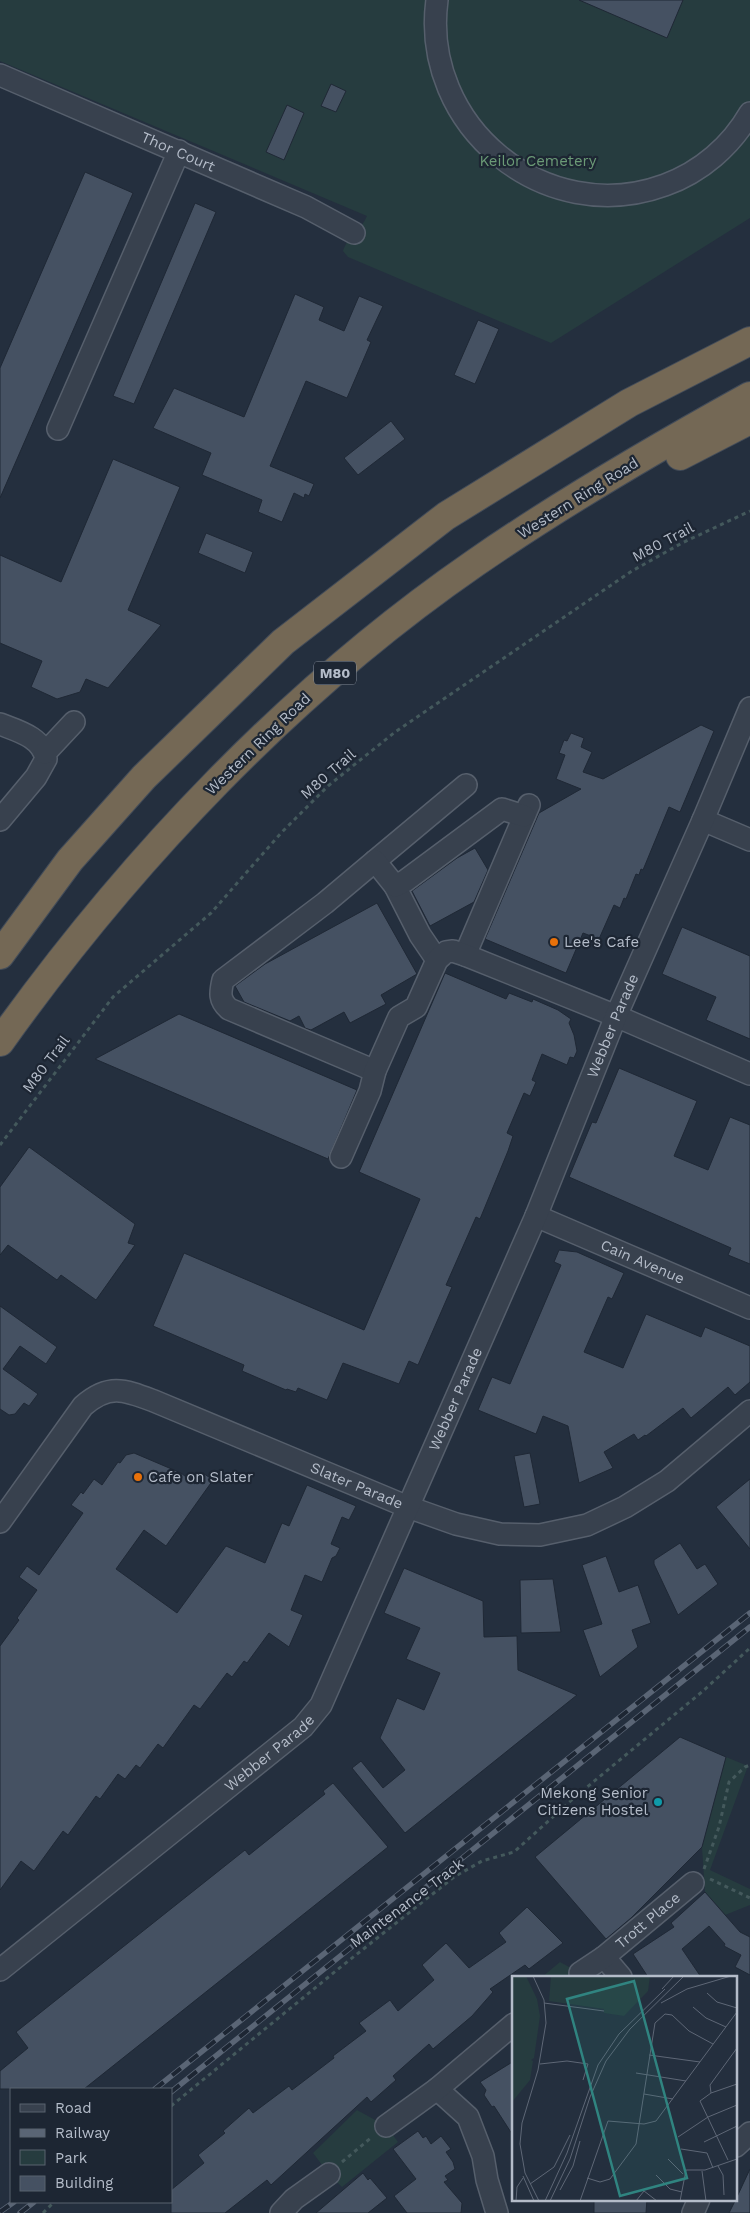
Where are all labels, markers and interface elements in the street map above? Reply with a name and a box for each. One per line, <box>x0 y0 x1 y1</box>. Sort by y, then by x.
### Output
street label: Thor Court <box>139 128 218 176</box>
park label: Keilor Cemetery <box>480 152 597 170</box>
street label: Western Ring Road <box>514 454 642 542</box>
street label: M80 Trail <box>629 518 697 566</box>
road number: M80 <box>314 661 356 684</box>
street label: Western Ring Road <box>202 689 314 799</box>
street label: M80 Trail <box>297 745 360 803</box>
place label: Lee's Cafe <box>564 933 639 951</box>
marker: Lee's Cafe <box>548 936 560 948</box>
street label: Webber Parade <box>583 971 643 1081</box>
street label: M80 Trail <box>19 1031 74 1096</box>
street label: Cain Avenue <box>598 1236 687 1288</box>
street label: Webber Parade <box>425 1345 486 1454</box>
street label: Slater Parade <box>308 1458 406 1513</box>
place label: Cafe on Slater <box>148 1468 253 1486</box>
marker: Cafe on Slater <box>132 1471 144 1483</box>
street label: Webber Parade <box>221 1711 318 1795</box>
place label: Mekong Senior Citizens Hostel <box>537 1784 648 1819</box>
marker: Mekong Senior Citizens Hostel <box>652 1796 664 1808</box>
street label: Maintenance Track <box>347 1854 468 1952</box>
street label: Trott Place <box>612 1888 684 1953</box>
inset map <box>512 1976 738 2200</box>
legend <box>10 2088 172 2203</box>
text: Road <box>55 2099 92 2117</box>
text: Railway <box>55 2124 110 2142</box>
text: Park <box>55 2149 88 2167</box>
text: Building <box>55 2174 113 2192</box>

